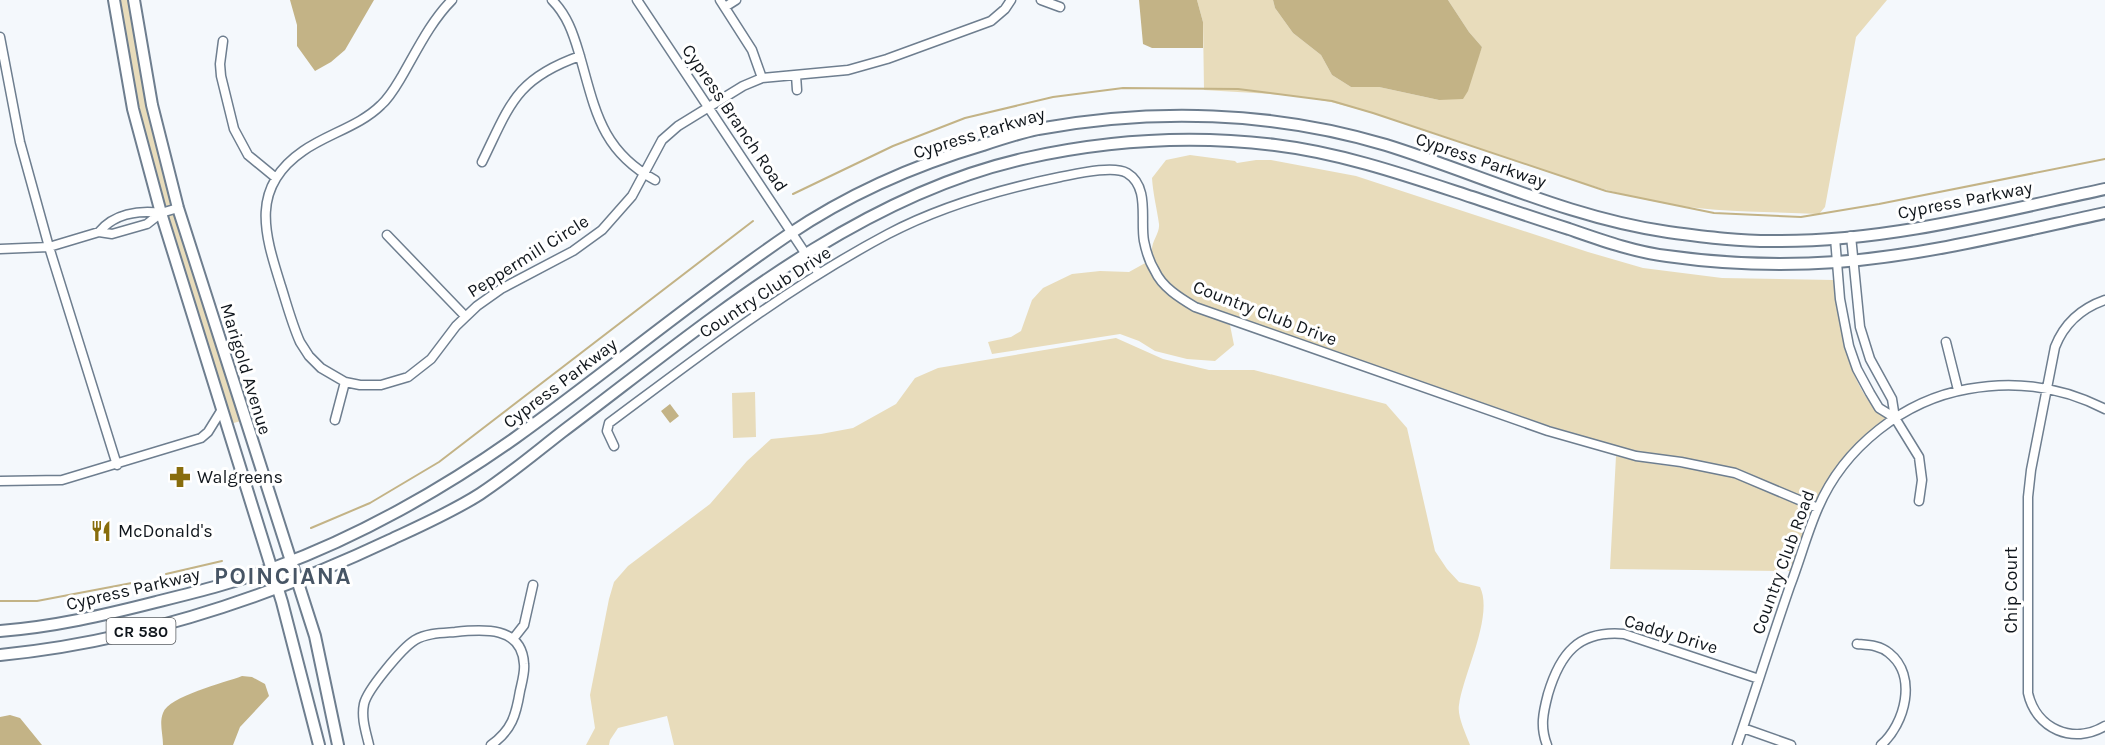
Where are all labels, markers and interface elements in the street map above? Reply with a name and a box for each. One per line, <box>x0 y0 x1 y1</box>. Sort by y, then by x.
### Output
street label: Cypress Branch Road <box>677 40 793 196</box>
street label: Cypress Parkway <box>910 102 1048 164</box>
street label: Cypress Parkway <box>1413 127 1550 193</box>
street label: Cypress Parkway <box>1896 176 2035 224</box>
street label: Peppermill Circle <box>463 210 593 302</box>
street label: Country Club Drive <box>695 241 835 343</box>
street label: Country Club Drive <box>1190 275 1340 351</box>
street label: Marigold Avenue <box>216 301 276 437</box>
street label: Cypress Parkway <box>499 333 622 433</box>
pharmacy icon: Walgreens <box>168 465 192 489</box>
place label: Walgreens <box>197 466 283 488</box>
street label: Country Club Road <box>1747 487 1819 637</box>
restaurant icon: McDonald's <box>89 519 113 543</box>
place label: McDonald's <box>118 520 213 542</box>
street label: Chip Court <box>2000 546 2022 634</box>
district label: POINCIANA <box>214 562 352 590</box>
street label: Cypress Parkway <box>64 563 203 615</box>
street label: Caddy Drive <box>1621 609 1721 659</box>
road number: CR 580 <box>106 618 176 644</box>

